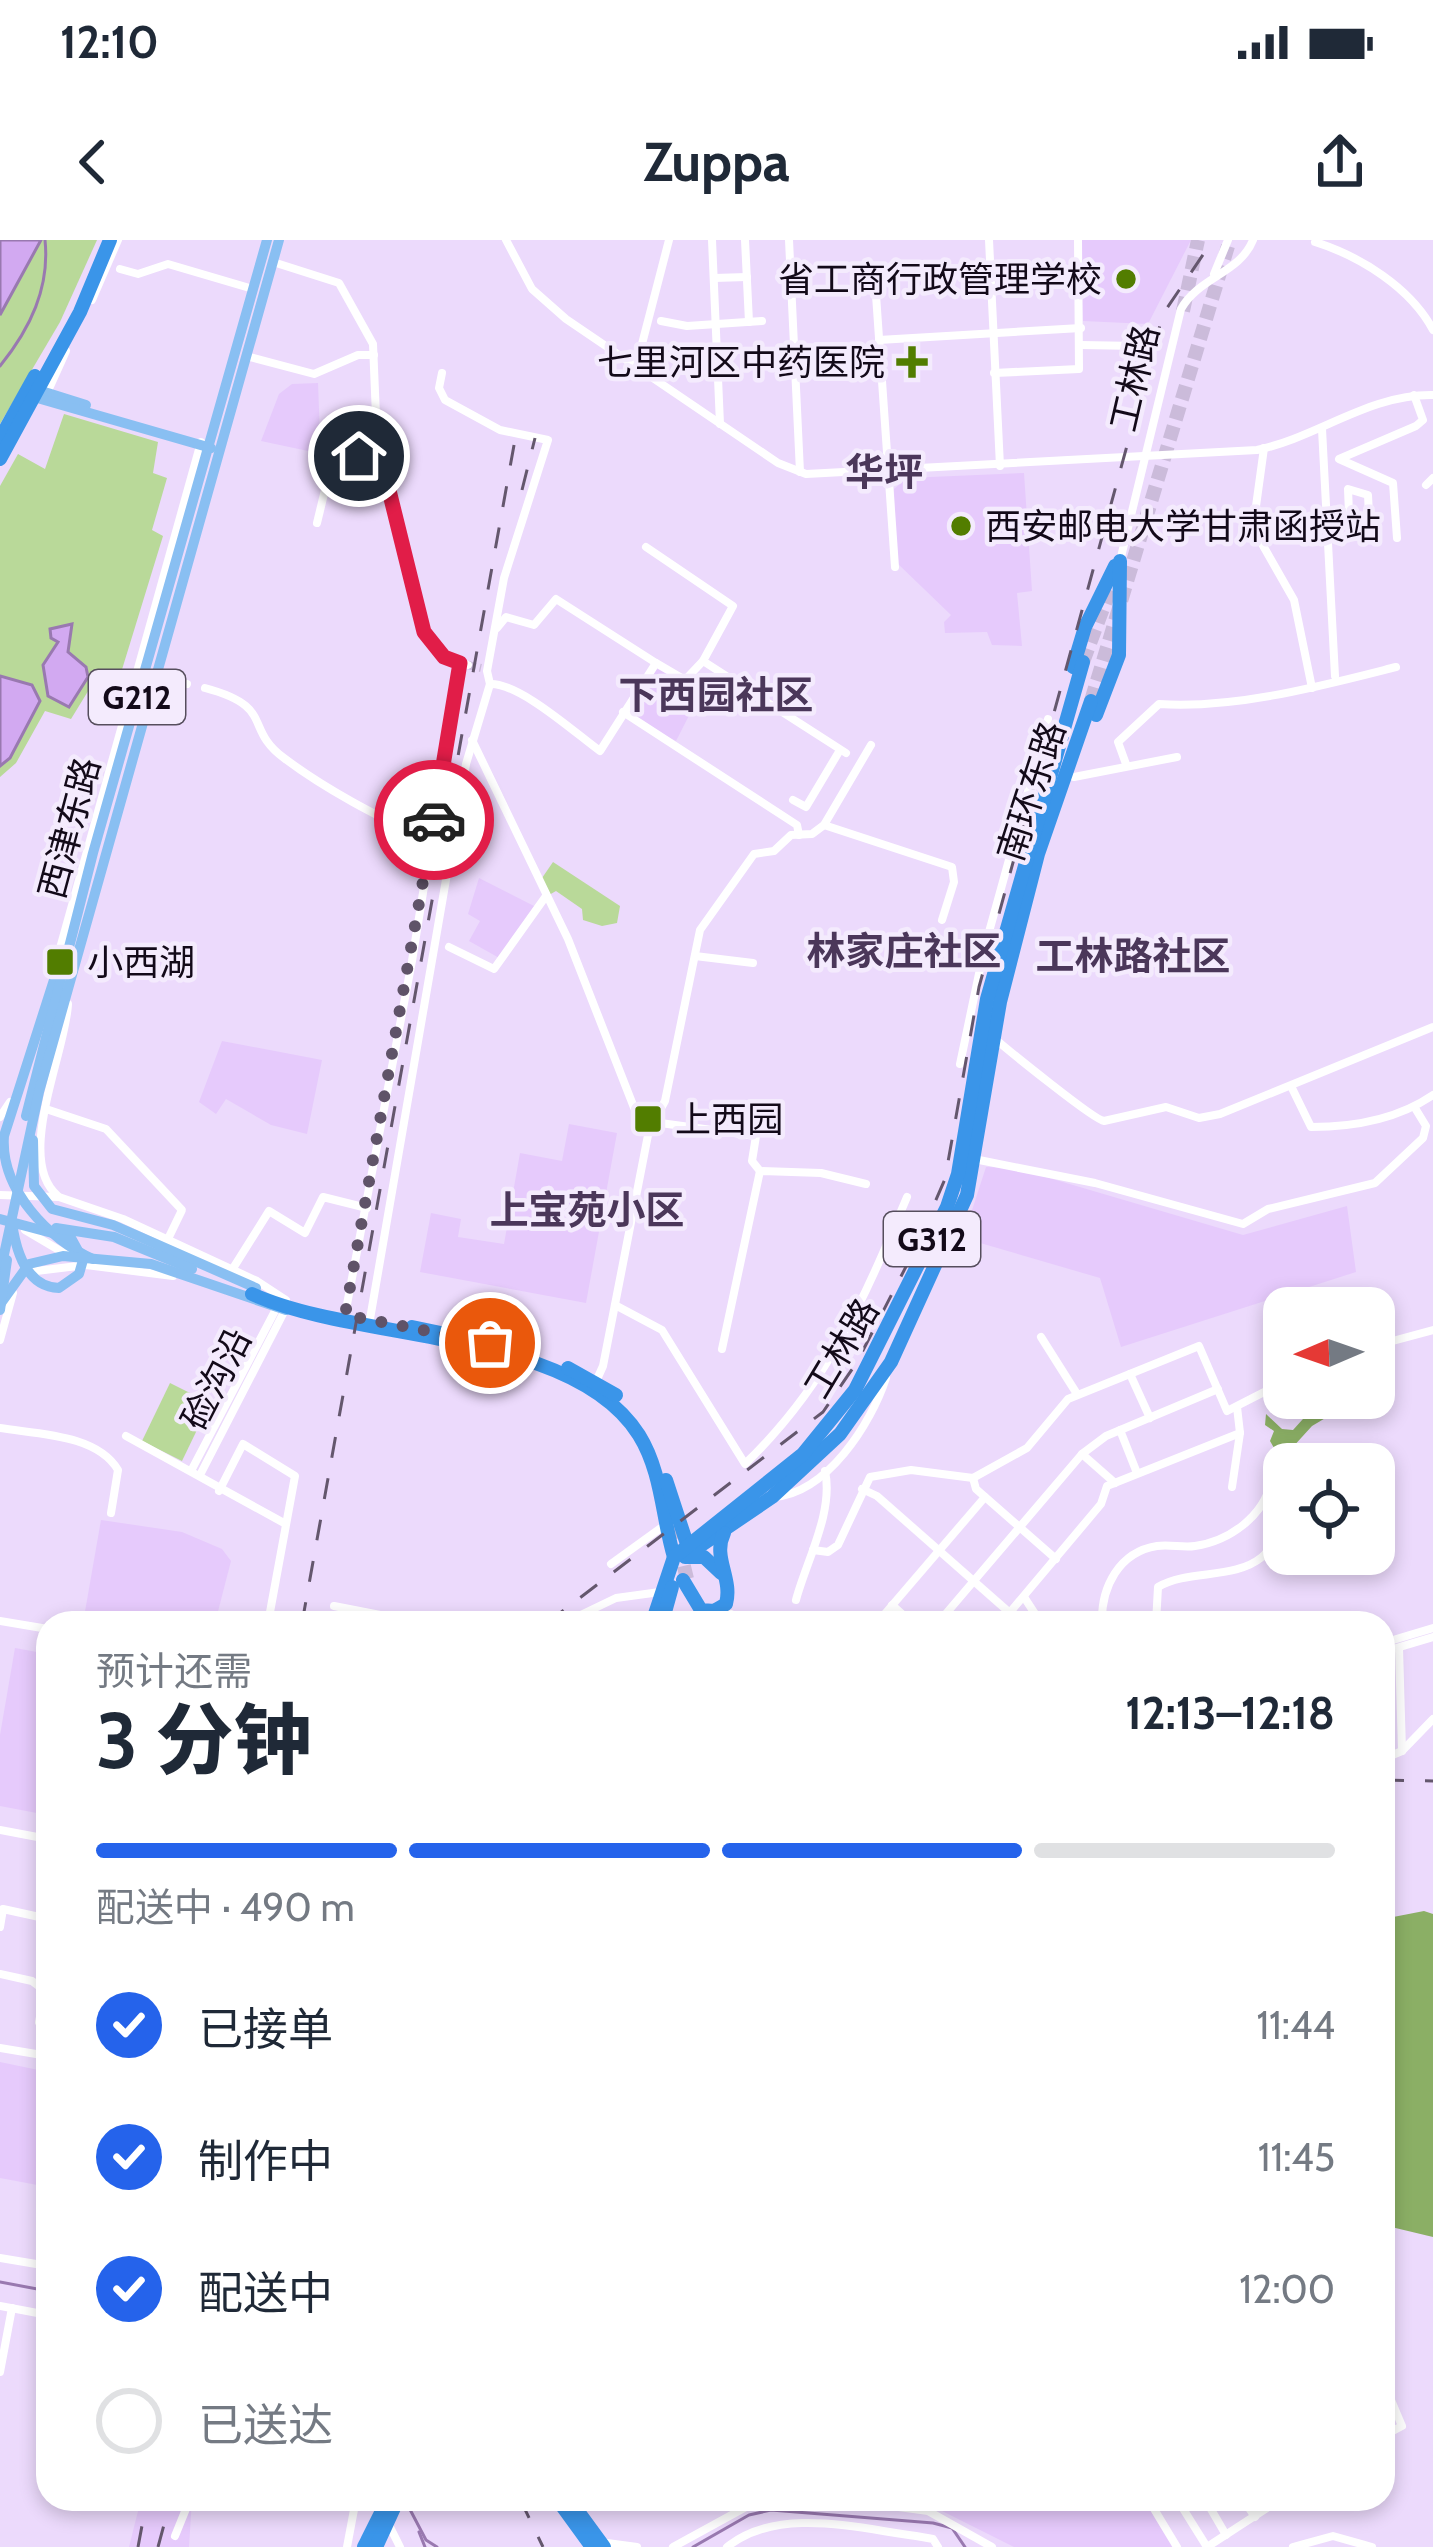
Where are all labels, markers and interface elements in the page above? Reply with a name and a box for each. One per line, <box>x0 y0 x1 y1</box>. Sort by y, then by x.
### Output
text: 12:10 <box>60 15 159 69</box>
icon: back <box>60 129 126 195</box>
text: Zuppa <box>643 129 790 195</box>
icon: share <box>1307 129 1373 195</box>
place label: 省工商行政管理学校 <box>778 257 1102 301</box>
marker: 省工商行政管理学校 <box>1113 266 1139 292</box>
street label: 工林路 <box>1100 320 1168 436</box>
place label: 七里河区中药医院 <box>597 340 885 384</box>
marker: 七里河区中药医院 <box>896 346 928 378</box>
pin <box>308 405 410 507</box>
icon: home <box>326 423 392 489</box>
district label: 华坪 <box>845 448 923 496</box>
place label: 西安邮电大学甘肃函授站 <box>985 504 1381 548</box>
marker: 西安邮电大学甘肃函授站 <box>948 513 974 539</box>
road number: G212 <box>89 670 185 724</box>
district label: 下西园社区 <box>618 671 814 719</box>
street label: 南环东路 <box>988 716 1074 866</box>
street label: 西津东路 <box>29 753 109 903</box>
courier <box>374 760 494 880</box>
icon: car <box>401 787 467 853</box>
district label: 林家庄社区 <box>806 927 1002 975</box>
district label: 工林路社区 <box>1035 932 1231 980</box>
place label: 小西湖 <box>87 940 195 984</box>
marker: 小西湖 <box>44 946 76 978</box>
place label: 上西园 <box>675 1097 783 1141</box>
marker: 上西园 <box>632 1103 664 1135</box>
district label: 上宝苑小区 <box>489 1186 685 1234</box>
road number: G312 <box>884 1212 980 1266</box>
north arrow <box>1263 1287 1395 1419</box>
map controls <box>1263 1287 1395 1575</box>
street label: 工林路 <box>794 1290 888 1406</box>
pin <box>439 1292 541 1394</box>
icon: bag <box>457 1310 523 1376</box>
street label: 硷沟沿 <box>172 1321 260 1437</box>
button: locate <box>1263 1443 1395 1575</box>
text: 预计还需 <box>96 1647 252 1695</box>
text: 12:13–12:18 <box>1125 1686 1335 1740</box>
text: 3 分钟 <box>96 1693 312 1788</box>
text: 配送中 · 490 m <box>96 1883 355 1931</box>
icon: check <box>96 1992 162 2058</box>
text: 11:44 <box>1256 2001 1335 2049</box>
text: 已接单 <box>198 2002 333 2056</box>
icon: check <box>96 2124 162 2190</box>
text: 11:45 <box>1258 2133 1335 2181</box>
text: 制作中 <box>198 2134 333 2188</box>
icon: check <box>96 2256 162 2322</box>
text: 12:00 <box>1239 2265 1335 2313</box>
text: 配送中 <box>198 2266 333 2320</box>
text: 已送达 <box>198 2398 333 2452</box>

